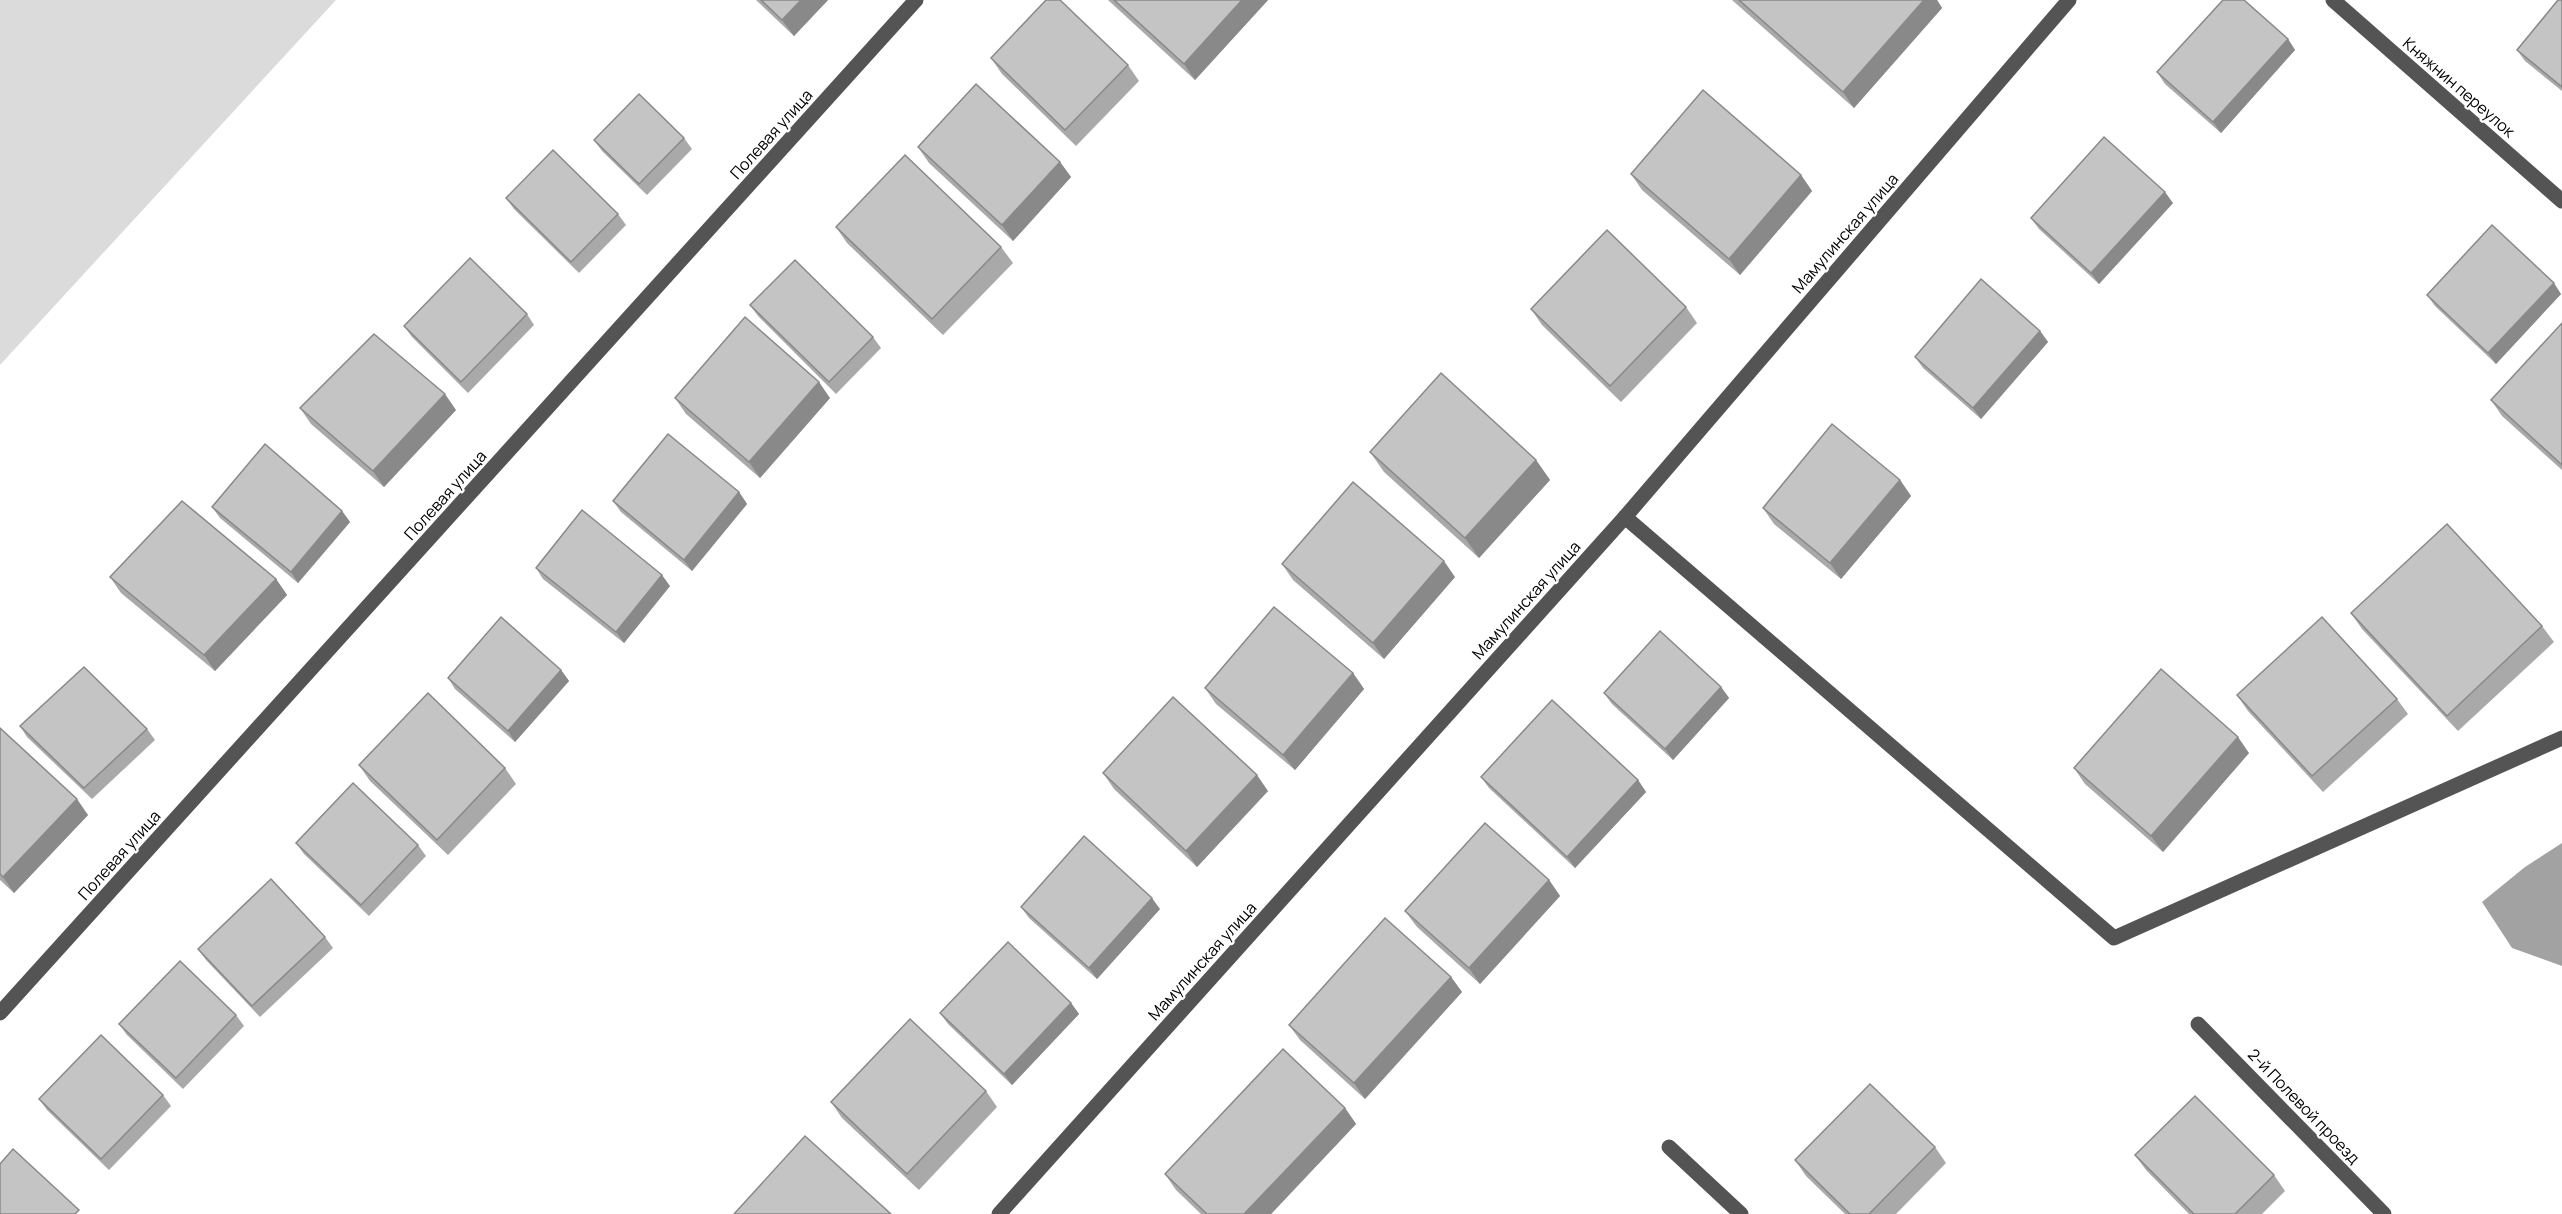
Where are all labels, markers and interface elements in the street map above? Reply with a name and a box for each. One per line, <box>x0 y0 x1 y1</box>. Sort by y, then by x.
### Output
street label: Княжнин переулок <box>2398 32 2521 143</box>
street label: Полевая улица <box>725 84 817 184</box>
street label: Мамулинская улица <box>1787 168 1903 298</box>
street label: Полевая улица <box>399 445 491 545</box>
street label: Мамулинская улица <box>1467 536 1585 664</box>
street label: Полевая улица <box>73 805 165 905</box>
street label: Мамулинская улица <box>1143 897 1261 1025</box>
street label: 2-й Полевой проезд <box>2243 1044 2365 1169</box>

